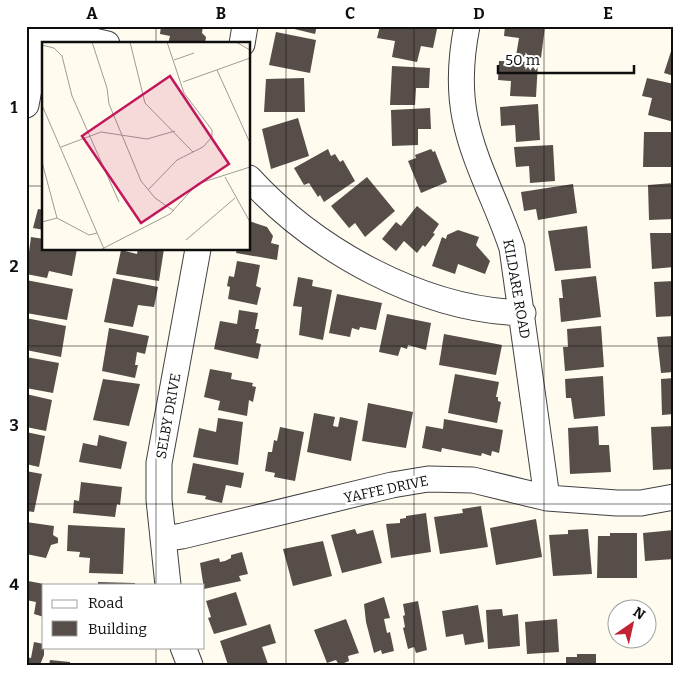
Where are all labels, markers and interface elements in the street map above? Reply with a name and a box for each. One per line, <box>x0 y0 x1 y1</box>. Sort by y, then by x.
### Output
text: A <box>86 4 98 23</box>
text: B <box>216 4 226 23</box>
text: C <box>345 4 355 23</box>
text: D <box>473 4 485 23</box>
text: E <box>603 4 613 23</box>
inset map <box>42 42 250 250</box>
scale bar <box>498 42 634 74</box>
text: 50 m <box>505 51 541 69</box>
text: 1 <box>11 98 18 117</box>
street label: KILDARE ROAD <box>499 238 534 340</box>
text: 2 <box>9 257 19 276</box>
street label: SELBY DRIVE <box>153 372 184 460</box>
text: 3 <box>9 416 19 435</box>
street label: YAFFE DRIVE <box>342 472 430 507</box>
text: 4 <box>9 575 19 594</box>
legend <box>42 584 205 648</box>
text: Road <box>88 594 123 612</box>
north arrow <box>608 598 658 648</box>
text: N <box>630 604 648 624</box>
text: Building <box>88 620 147 638</box>

